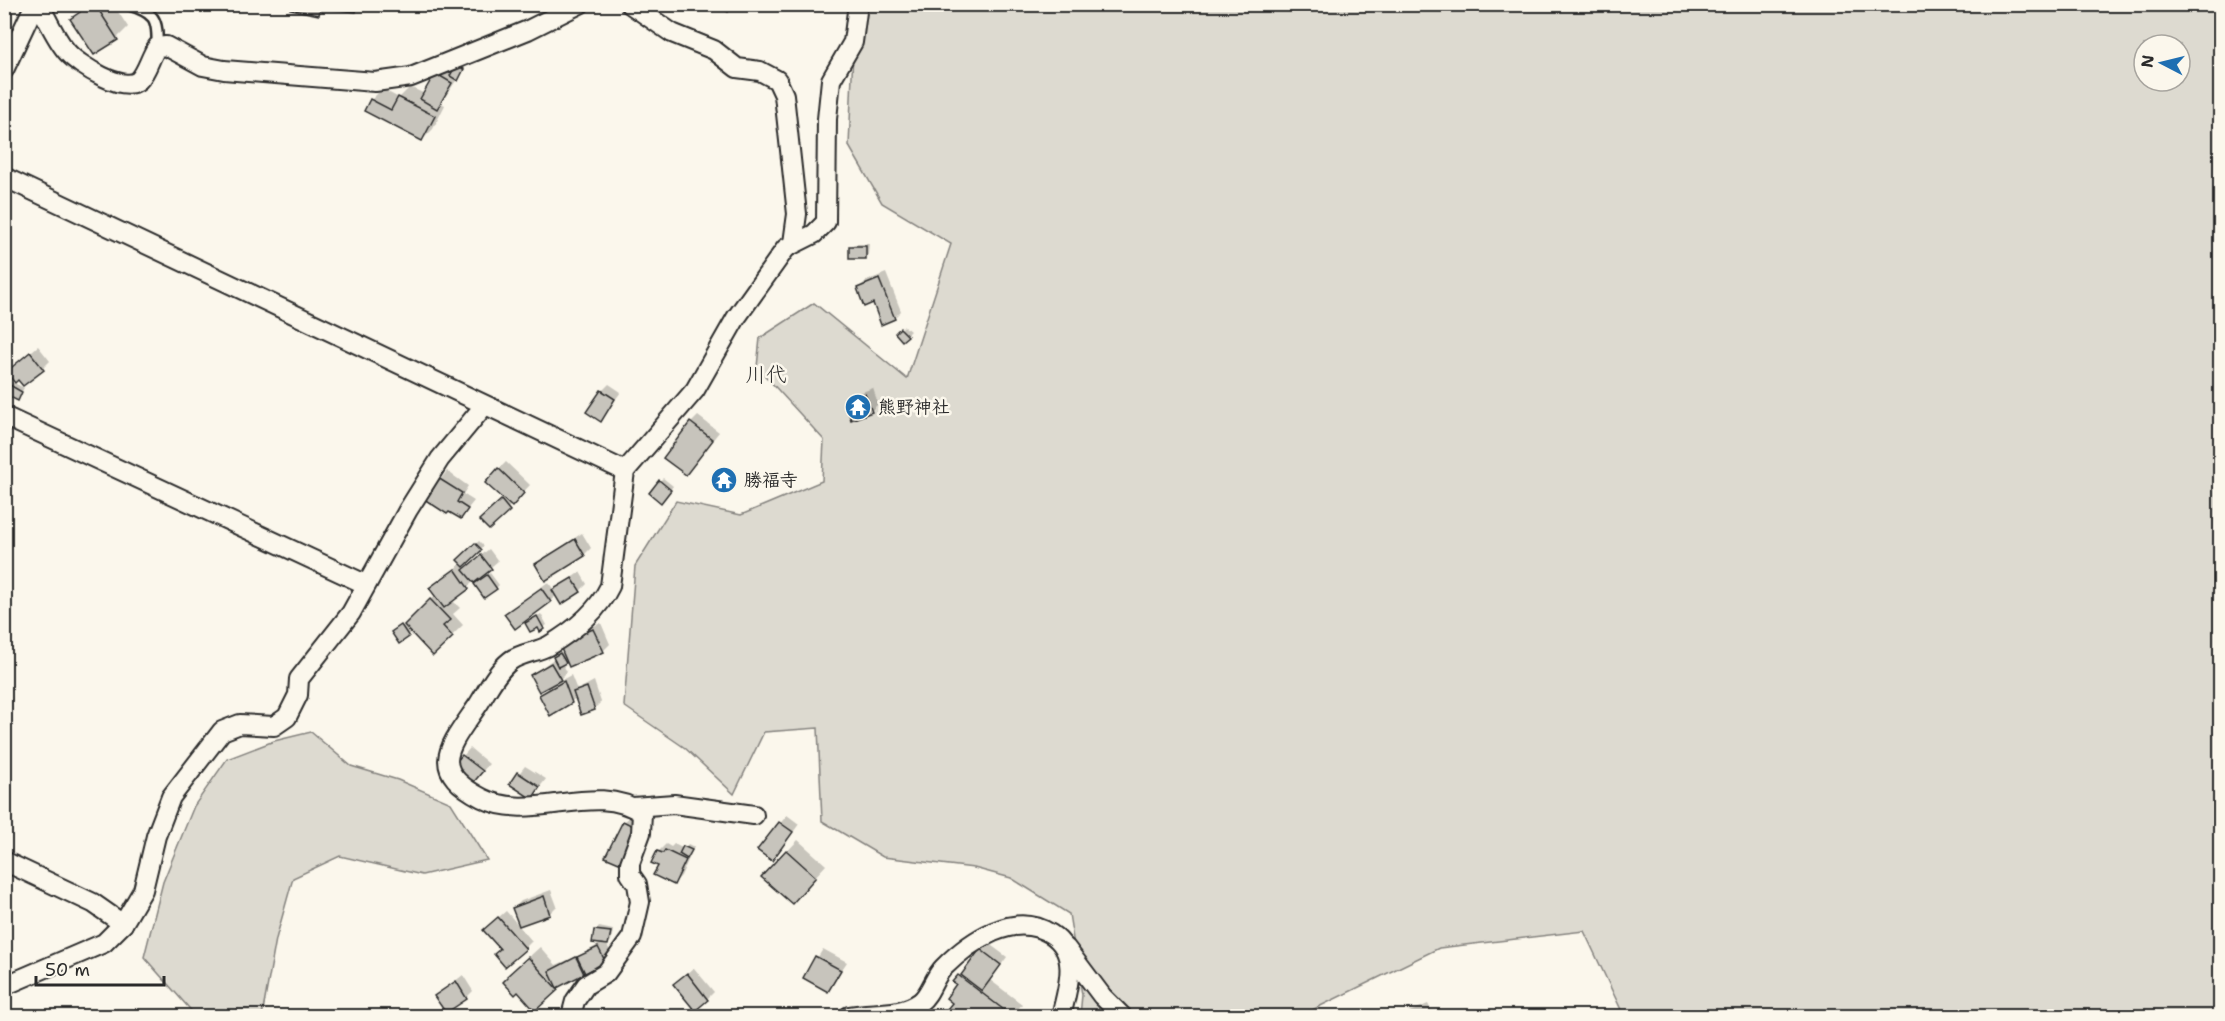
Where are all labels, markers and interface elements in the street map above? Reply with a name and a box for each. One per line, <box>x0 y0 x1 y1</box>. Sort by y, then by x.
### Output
north arrow <box>2132 33 2192 93</box>
text: N <box>2136 54 2159 69</box>
district label: 川代 <box>745 361 787 389</box>
temple icon: 熊野神社 <box>843 392 873 422</box>
place label: 熊野神社 <box>878 395 950 419</box>
temple icon: 勝福寺 <box>709 465 739 495</box>
place label: 勝福寺 <box>744 468 798 492</box>
scale bar <box>36 949 164 987</box>
text: 50 m <box>45 958 90 982</box>

